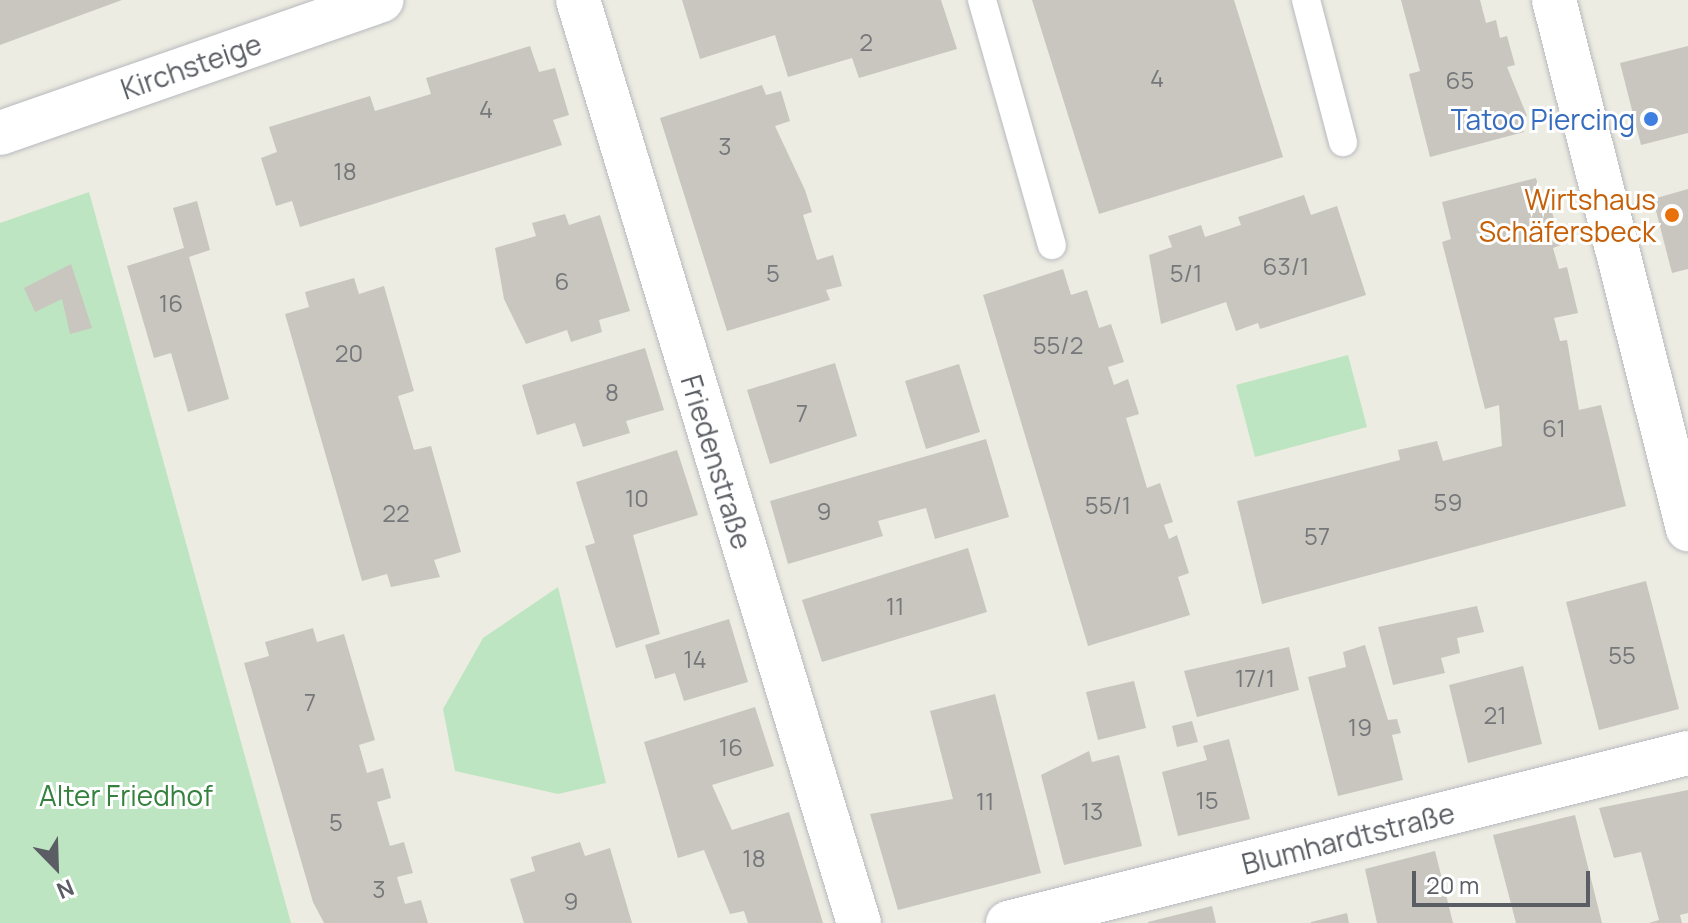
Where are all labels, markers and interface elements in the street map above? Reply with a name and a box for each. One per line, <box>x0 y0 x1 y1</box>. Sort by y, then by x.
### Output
street label: Kirchsteige <box>116 26 266 106</box>
house number: 2 <box>859 28 873 56</box>
house number: 4 <box>1150 64 1164 92</box>
house number: 65 <box>1446 66 1474 94</box>
house number: 4 <box>479 95 493 123</box>
place label: Tatoo Piercing <box>1451 102 1635 136</box>
marker: Tatoo Piercing <box>1642 110 1660 128</box>
house number: 3 <box>718 132 732 160</box>
house number: 18 <box>333 157 357 185</box>
place label: Wirtshaus Schäfersbeck <box>1479 182 1656 248</box>
marker: Wirtshaus Schäfersbeck <box>1663 206 1681 224</box>
house number: 63/1 <box>1263 252 1309 280</box>
house number: 5 <box>766 259 780 287</box>
house number: 5/1 <box>1170 259 1202 287</box>
house number: 6 <box>555 267 569 295</box>
house number: 16 <box>159 289 183 317</box>
house number: 55/2 <box>1033 331 1083 359</box>
house number: 20 <box>335 339 363 367</box>
street label: Friedenstraße <box>675 371 759 553</box>
house number: 8 <box>605 378 619 406</box>
house number: 7 <box>796 399 808 427</box>
house number: 61 <box>1542 414 1566 442</box>
house number: 10 <box>625 484 649 512</box>
house number: 59 <box>1434 488 1462 516</box>
house number: 55/1 <box>1085 491 1131 519</box>
house number: 9 <box>817 497 831 525</box>
house number: 22 <box>382 499 410 527</box>
house number: 57 <box>1304 522 1330 550</box>
house number: 11 <box>886 592 904 620</box>
house number: 55 <box>1608 641 1636 669</box>
house number: 14 <box>683 645 707 673</box>
house number: 17/1 <box>1235 664 1275 692</box>
house number: 7 <box>304 688 316 716</box>
house number: 21 <box>1483 701 1507 729</box>
house number: 19 <box>1348 713 1372 741</box>
house number: 16 <box>719 733 743 761</box>
park label: Alter Friedhof <box>39 778 213 812</box>
house number: 15 <box>1195 786 1219 814</box>
house number: 11 <box>976 787 994 815</box>
street label: Blumhardtstraße <box>1238 795 1458 881</box>
house number: 13 <box>1081 797 1103 825</box>
house number: 5 <box>329 808 343 836</box>
north arrow <box>16 827 96 907</box>
house number: 18 <box>742 844 766 872</box>
scale bar <box>1416 855 1594 905</box>
text: 20 m <box>1426 868 1479 901</box>
text: N <box>52 872 79 906</box>
house number: 3 <box>372 875 386 903</box>
house number: 9 <box>564 887 578 915</box>

